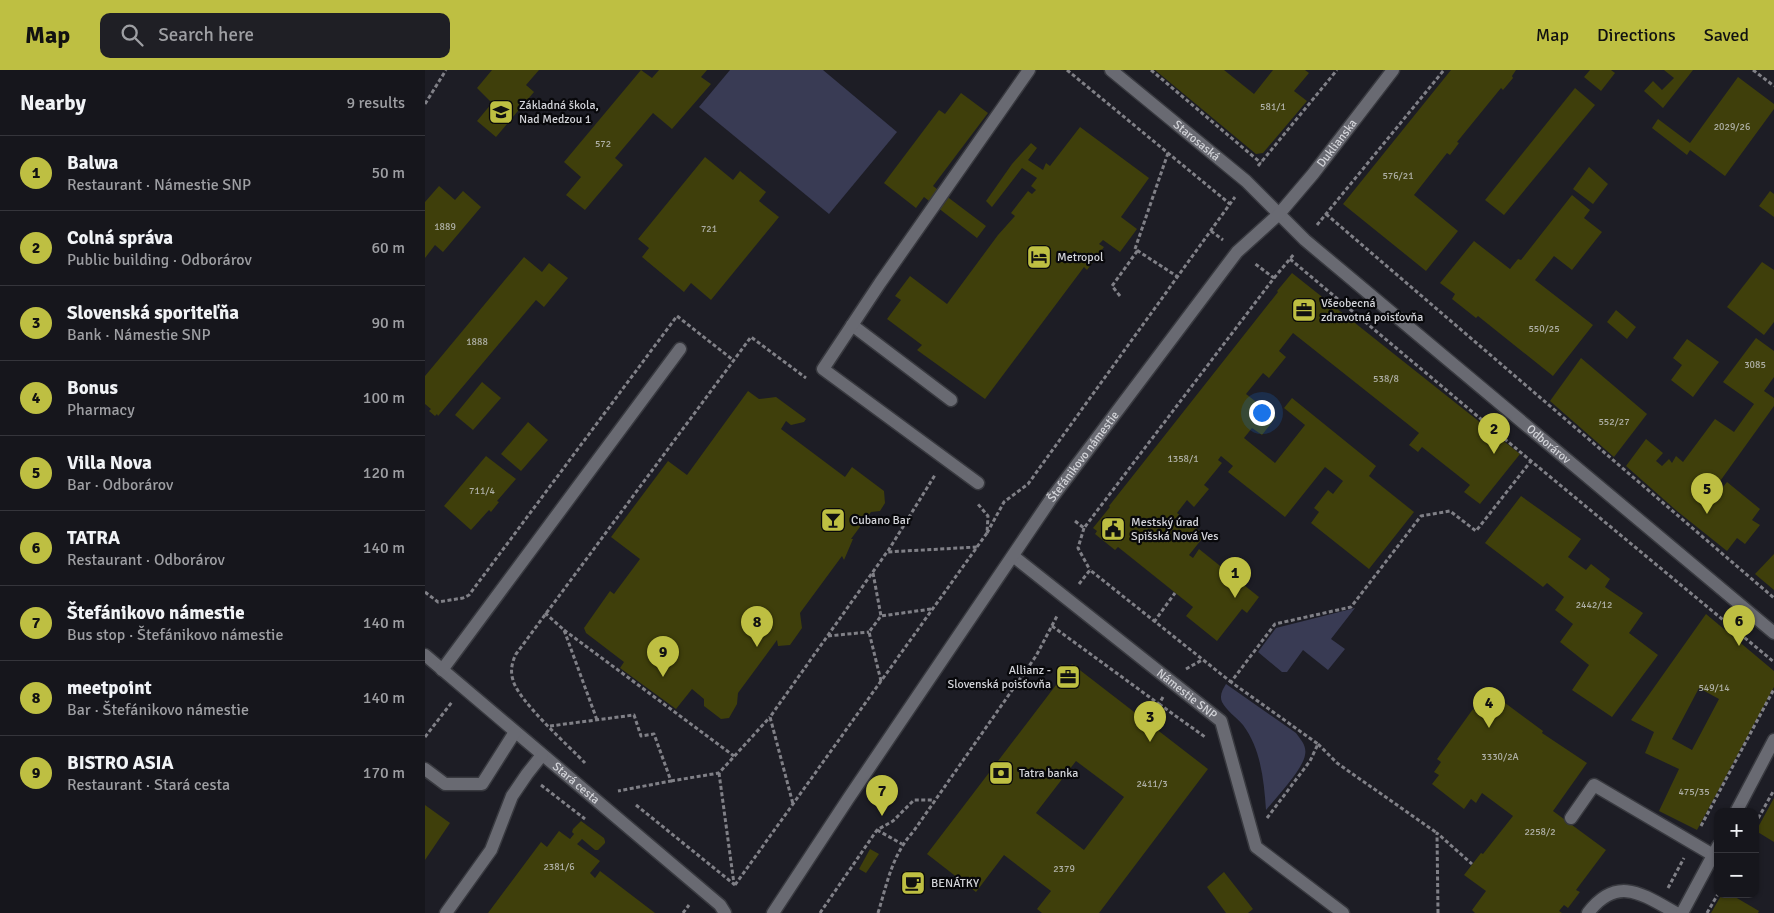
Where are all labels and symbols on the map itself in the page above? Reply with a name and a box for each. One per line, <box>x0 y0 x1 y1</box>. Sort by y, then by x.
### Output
place label: Základná škola, Nad Medzou 1 <box>519 98 599 127</box>
school or university icon: Základná škola, Nad Medzou 1 <box>488 99 514 125</box>
house number: 581/1 <box>1260 101 1286 113</box>
street label: Duklianska <box>1314 116 1360 171</box>
street label: Starosaská <box>1170 117 1223 165</box>
house number: 2029/26 <box>1714 121 1750 133</box>
house number: 572 <box>595 138 611 150</box>
house number: 576/21 <box>1382 170 1414 182</box>
house number: 1889 <box>434 221 456 233</box>
house number: 721 <box>701 223 717 235</box>
hotel icon: Metropol <box>1026 244 1052 270</box>
place label: Metropol <box>1057 250 1104 265</box>
place label: Všeobecná zdravotná poisťovňa <box>1321 296 1423 325</box>
office icon: Všeobecná zdravotná poisťovňa <box>1291 297 1317 323</box>
house number: 550/25 <box>1528 323 1560 335</box>
house number: 1888 <box>466 336 488 348</box>
house number: 3085 <box>1744 359 1766 371</box>
house number: 538/8 <box>1373 373 1399 385</box>
your location <box>1249 400 1275 426</box>
street label: Štefánikovo námestie <box>1044 408 1123 505</box>
pin: 2 <box>1478 413 1510 454</box>
house number: 552/27 <box>1598 416 1630 428</box>
street label: Odborárov <box>1523 422 1574 468</box>
house number: 1358/1 <box>1167 453 1199 465</box>
pin: 5 <box>1691 473 1723 514</box>
house number: 711/4 <box>469 485 496 497</box>
bar icon: Cubano Bar <box>820 507 846 533</box>
place label: Cubano Bar <box>851 513 911 528</box>
place label: Mestský úrad Spišská Nová Ves <box>1131 515 1219 544</box>
public building icon: Mestský úrad Spišská Nová Ves <box>1100 516 1126 542</box>
pin: 1 <box>1219 557 1251 598</box>
house number: 2442/12 <box>1576 599 1612 611</box>
pin: 6 <box>1723 605 1755 646</box>
pin: 8 <box>741 606 773 647</box>
pin: 9 <box>647 636 679 677</box>
place label: Allianz - Slovenská poisťovňa <box>947 663 1051 692</box>
office icon: Allianz - Slovenská poisťovňa <box>1055 664 1081 690</box>
street label: Námestie SNP <box>1153 666 1220 723</box>
house number: 549/14 <box>1698 682 1730 694</box>
pin: 4 <box>1473 687 1505 728</box>
pin: 3 <box>1134 701 1166 742</box>
house number: 3330/2A <box>1481 751 1519 763</box>
street label: Stará cesta <box>549 759 602 808</box>
bank icon: Tatra banka <box>988 760 1014 786</box>
place label: Tatra banka <box>1019 766 1078 781</box>
pin: 7 <box>866 775 898 816</box>
house number: 2411/3 <box>1136 778 1168 790</box>
house number: 475/35 <box>1678 786 1710 798</box>
house number: 2258/2 <box>1524 826 1556 838</box>
house number: 2381/6 <box>543 861 575 873</box>
house number: 2379 <box>1053 863 1075 875</box>
cafe icon: BENÁTKY <box>900 870 926 896</box>
place label: BENÁTKY <box>931 876 979 891</box>

